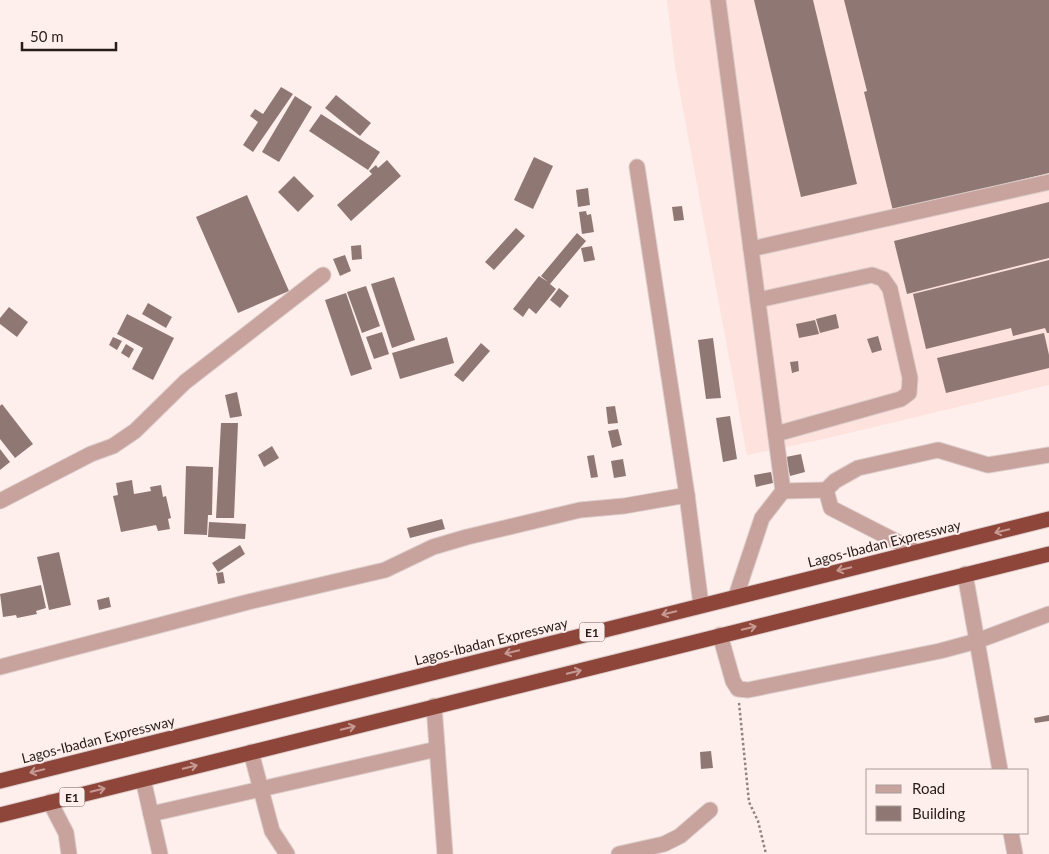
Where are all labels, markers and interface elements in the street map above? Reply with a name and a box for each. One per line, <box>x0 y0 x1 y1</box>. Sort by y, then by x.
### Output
scale bar <box>22 20 116 52</box>
text: 50 m <box>30 27 64 45</box>
street label: Lagos-Ibadan Expressway <box>806 516 963 570</box>
one-way arrow <box>994 527 1010 536</box>
one-way arrow <box>836 565 852 575</box>
one-way arrow <box>662 609 678 618</box>
street label: Lagos-Ibadan Expressway <box>413 614 570 668</box>
road number: E1 <box>580 622 604 642</box>
one-way arrow <box>740 623 756 632</box>
one-way arrow <box>504 648 520 657</box>
one-way arrow <box>565 666 581 676</box>
street label: Lagos-Ibadan Expressway <box>20 712 177 766</box>
one-way arrow <box>340 723 356 732</box>
one-way arrow <box>182 762 198 771</box>
one-way arrow <box>30 767 46 776</box>
legend <box>866 769 1029 834</box>
text: Road <box>912 779 945 797</box>
one-way arrow <box>90 785 106 794</box>
road number: E1 <box>60 788 84 806</box>
text: Building <box>912 804 965 822</box>

